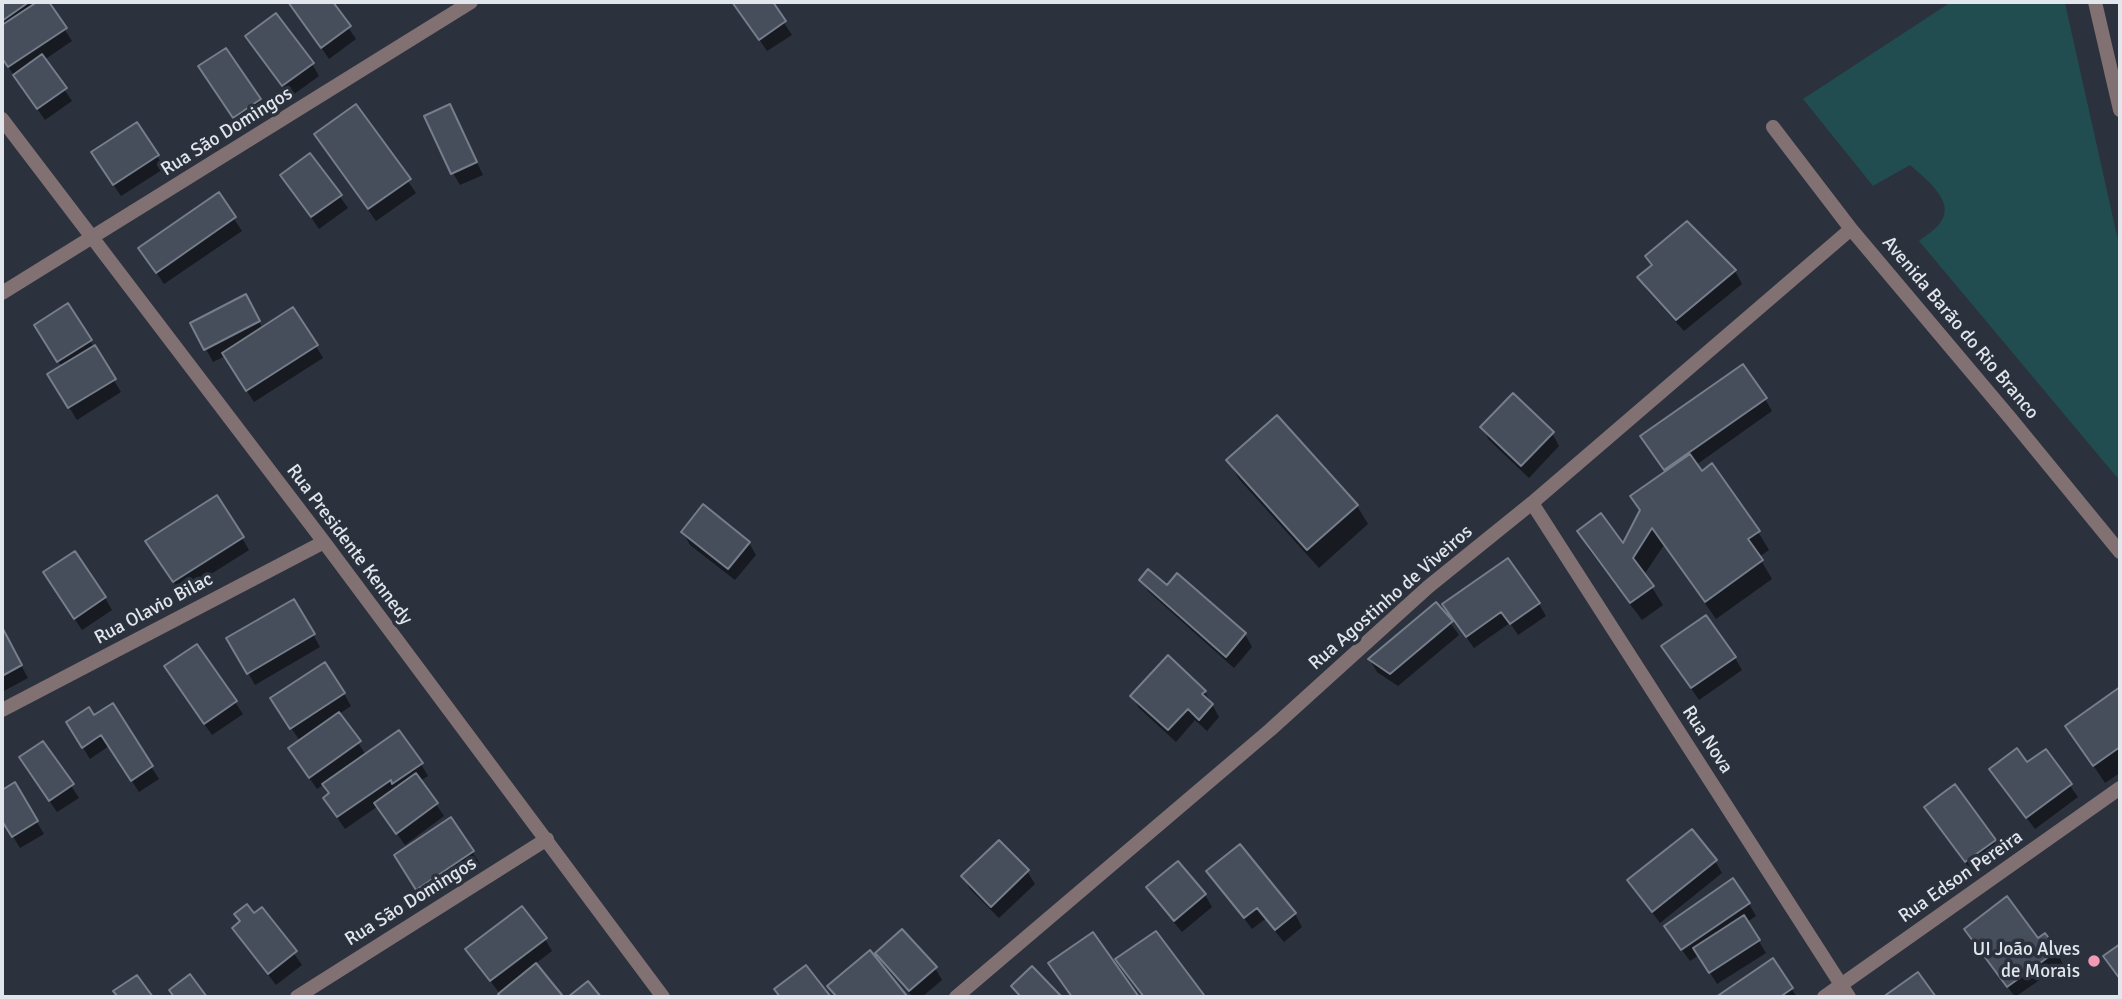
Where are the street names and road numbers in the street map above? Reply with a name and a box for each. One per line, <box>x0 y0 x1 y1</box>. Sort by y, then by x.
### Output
street label: Rua São Domingos <box>157 82 297 182</box>
street label: Avenida Barão do Rio Branco <box>1877 232 2043 424</box>
street label: Rua Presidente Kennedy <box>281 460 417 630</box>
street label: Rua Agostinho de Viveiros <box>1305 521 1477 675</box>
street label: Rua Olavio Bilac <box>91 568 217 650</box>
street label: Rua Nova <box>1677 702 1737 778</box>
street label: Rua Edson Pereira <box>1895 826 2027 928</box>
street label: Rua São Domingos <box>341 852 481 952</box>

